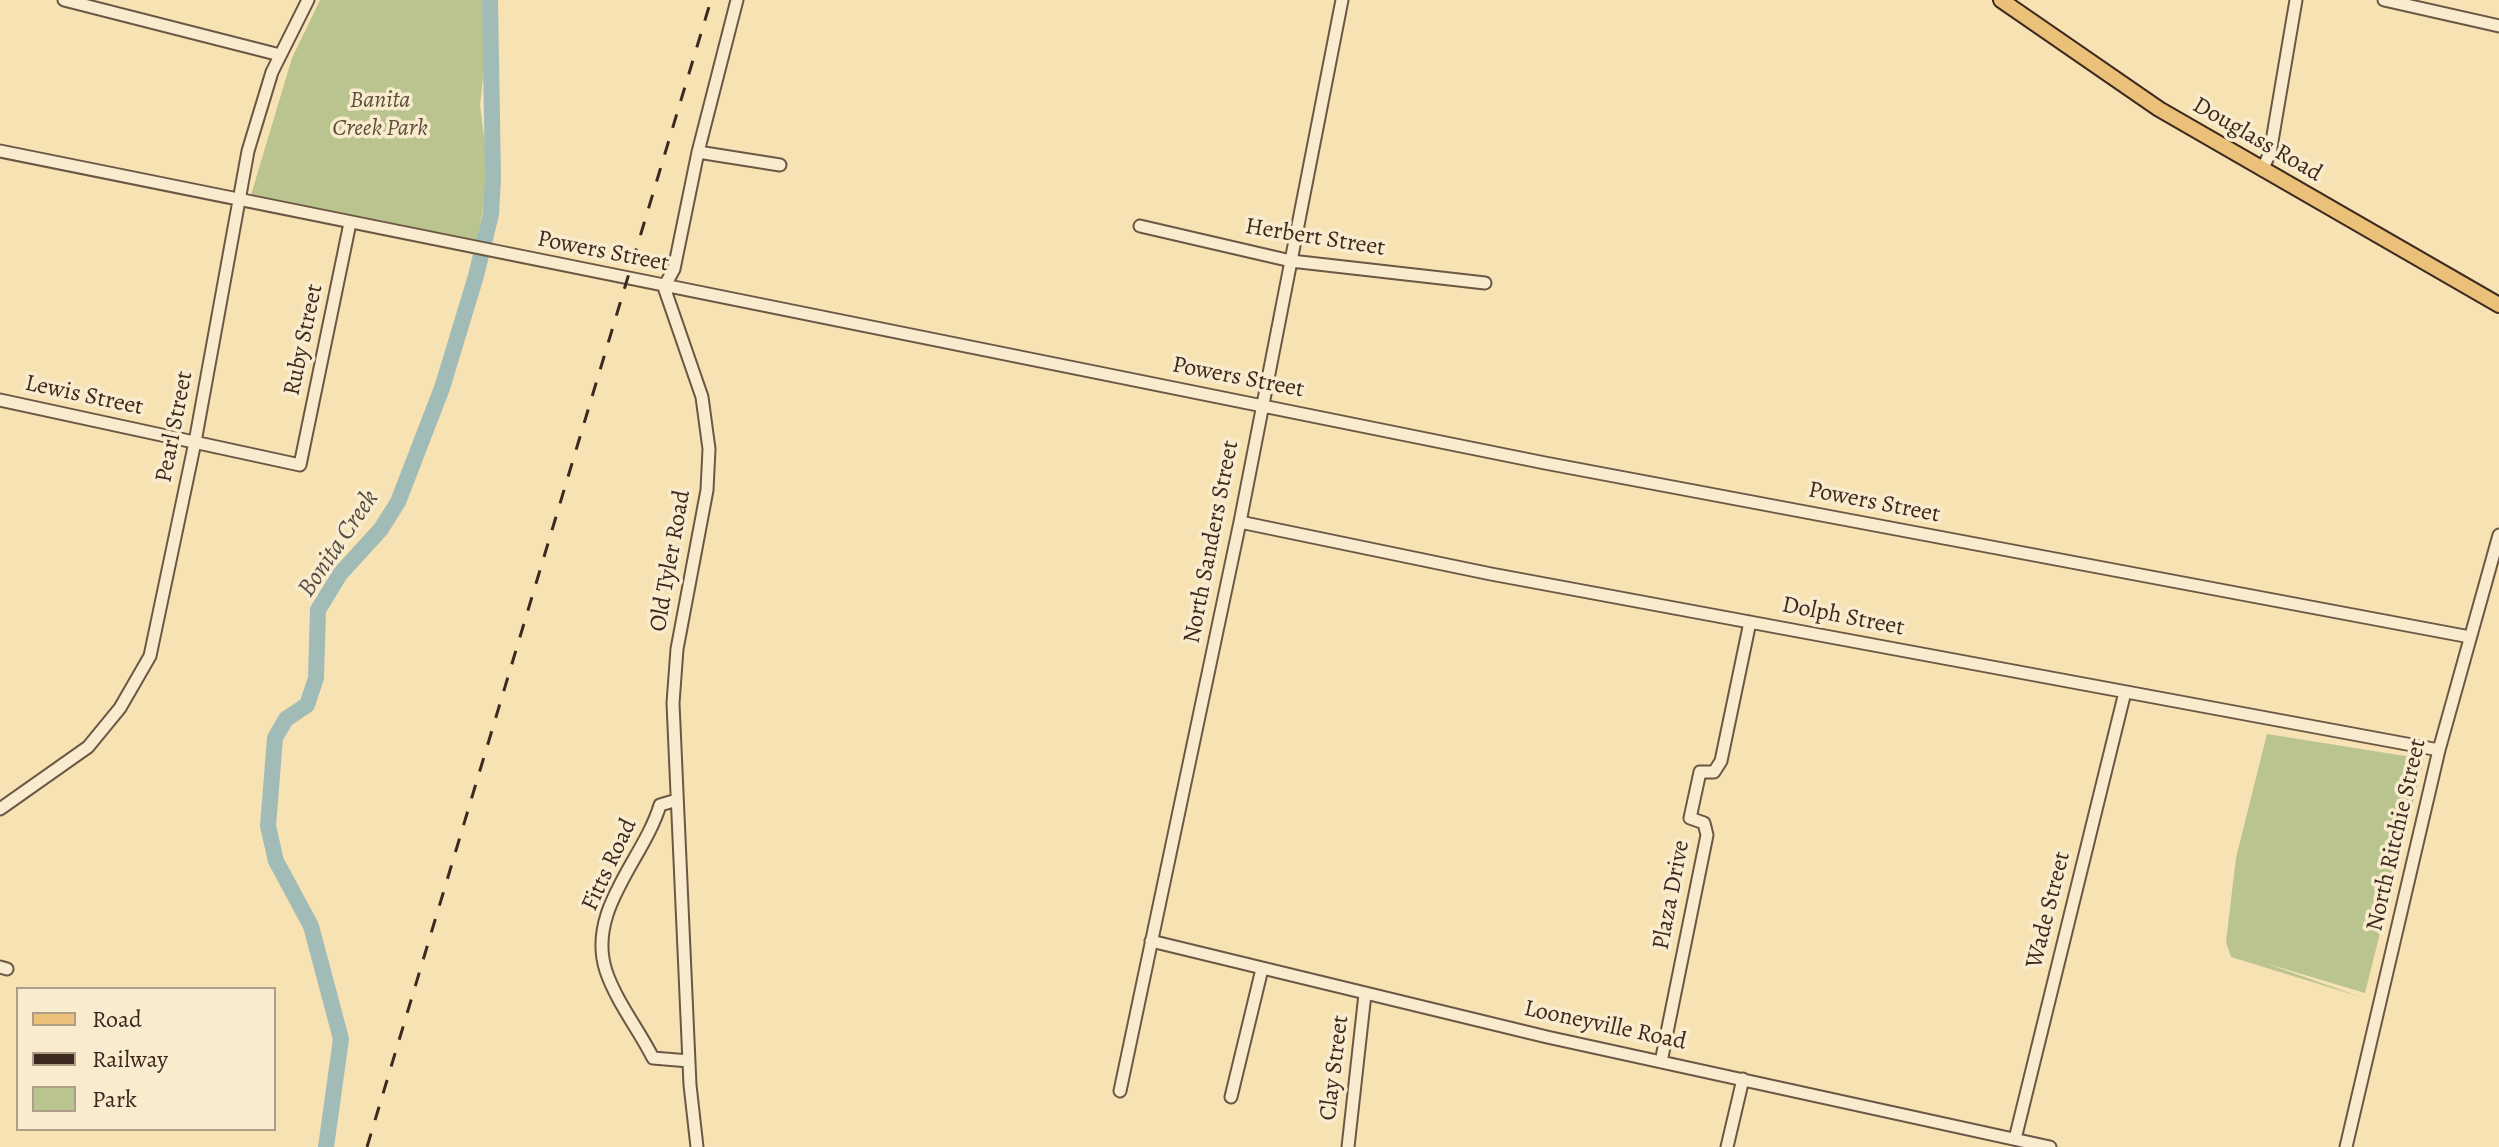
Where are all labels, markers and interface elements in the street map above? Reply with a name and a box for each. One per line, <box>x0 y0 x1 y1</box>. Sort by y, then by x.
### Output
park label: Banita Creek Park <box>332 87 428 143</box>
street label: Douglass Road <box>2187 91 2327 189</box>
street label: Herbert Street <box>1243 213 1387 263</box>
street label: Powers Street <box>535 225 671 279</box>
street label: Ruby Street <box>278 282 330 398</box>
street label: Powers Street <box>1170 351 1306 405</box>
street label: Lewis Street <box>22 369 146 423</box>
street label: Pearl Street <box>150 369 200 485</box>
street label: North Sanders Street <box>1178 438 1246 646</box>
street label: Powers Street <box>1806 476 1942 530</box>
water label: Bonita Creek <box>292 484 386 604</box>
street label: Old Tyler Road <box>644 488 698 634</box>
street label: Dolph Street <box>1779 591 1907 643</box>
street label: North Ritchie Street <box>2361 736 2433 934</box>
street label: Fitts Road <box>576 814 644 916</box>
street label: Plaza Drive <box>1647 838 1697 952</box>
street label: Wade Street <box>2021 849 2077 971</box>
legend <box>16 987 276 1131</box>
street label: Looneyville Road <box>1521 995 1689 1057</box>
text: Road <box>92 1003 142 1035</box>
street label: Clay Street <box>1314 1014 1356 1122</box>
text: Railway <box>92 1043 168 1075</box>
text: Park <box>92 1083 137 1115</box>

